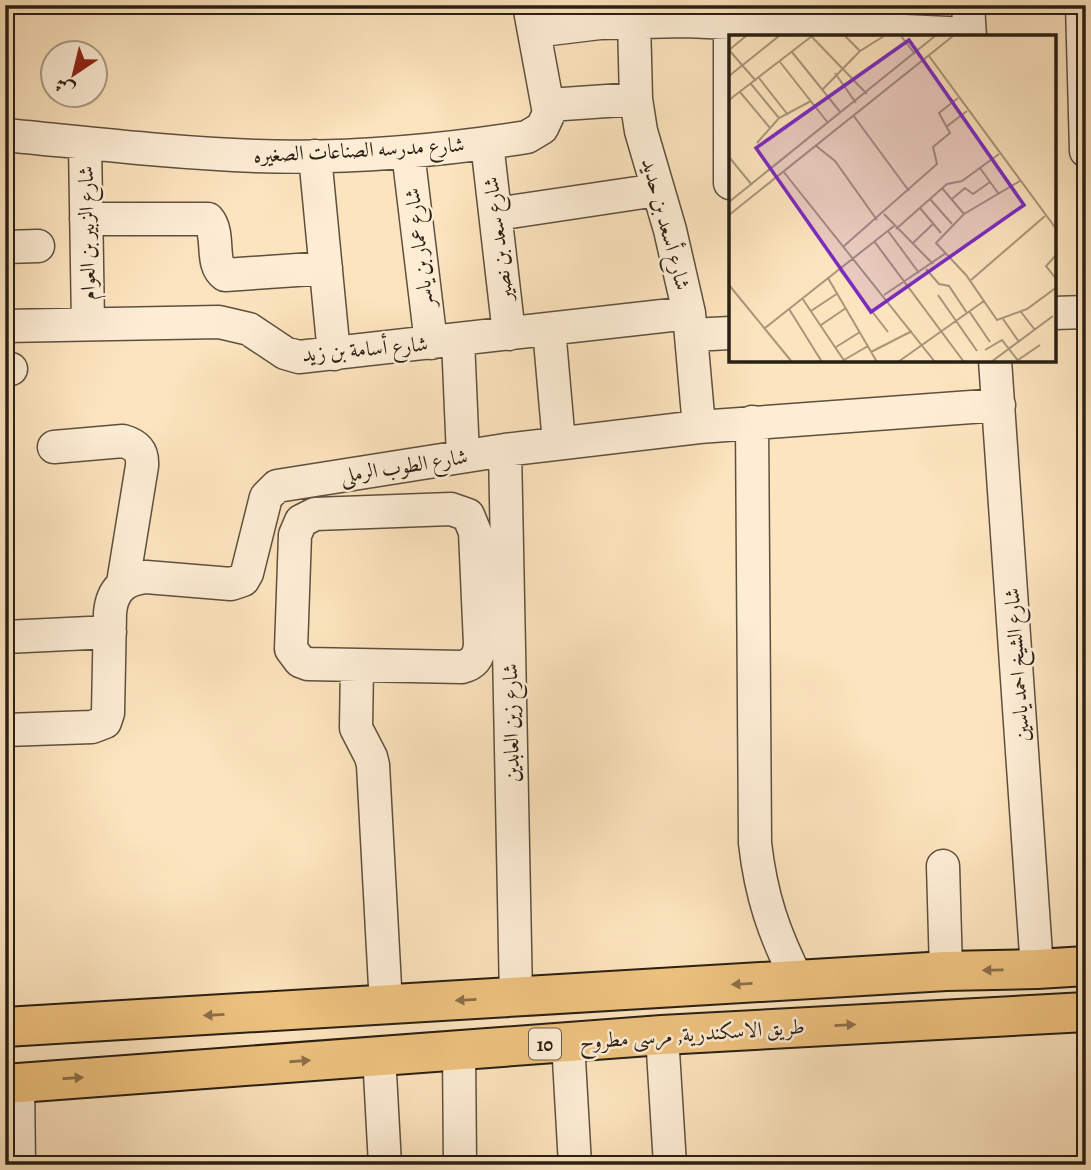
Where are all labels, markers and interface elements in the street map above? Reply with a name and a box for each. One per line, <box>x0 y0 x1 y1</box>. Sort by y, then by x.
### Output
inset map <box>729 35 1056 362</box>
north arrow <box>38 38 108 108</box>
text: ش <box>50 71 80 103</box>
street label: شارع مدرسه الصناعات الصغيره <box>253 130 465 174</box>
street label: شارع أسعد بن حديد <box>631 155 698 294</box>
street label: شارع الزبير بن العوام <box>72 166 106 300</box>
street label: شارع سعد بن نصير <box>476 175 524 305</box>
street label: شارع عمار بن ياسر <box>398 186 444 311</box>
street label: شارع أسامة بن زيد <box>301 329 429 372</box>
street label: شارع الطوب الرملى <box>338 442 470 494</box>
street label: شارع الشيخ احمد ياسين <box>998 587 1041 743</box>
street label: شارع زين العابدين <box>496 663 530 783</box>
one-way arrow <box>982 964 1004 976</box>
one-way arrow <box>730 979 752 990</box>
one-way arrow <box>454 995 476 1006</box>
one-way arrow <box>203 1009 225 1020</box>
street label: طريق الاسكندرية, مرسى مطروح <box>578 1012 806 1061</box>
one-way arrow <box>834 1019 856 1030</box>
road number: 10 <box>529 1028 561 1060</box>
one-way arrow <box>289 1055 311 1066</box>
one-way arrow <box>62 1072 84 1083</box>

